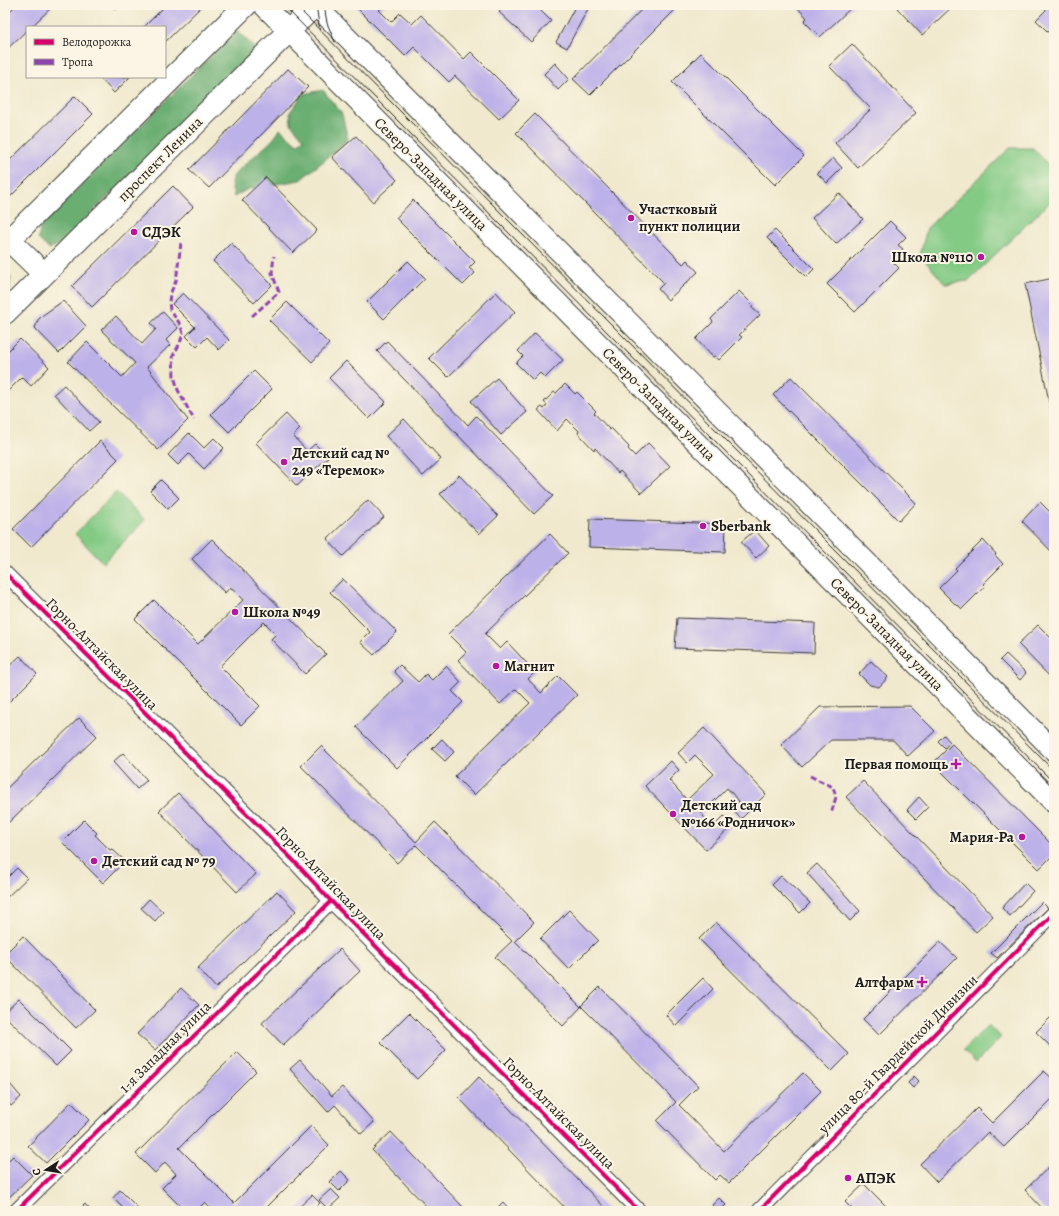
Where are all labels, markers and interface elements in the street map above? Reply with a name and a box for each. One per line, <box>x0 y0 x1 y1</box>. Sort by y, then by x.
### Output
legend <box>26 26 166 78</box>
text: Велодорожка <box>62 34 132 50</box>
text: Тропа <box>62 54 93 70</box>
street label: проспект Ленина <box>113 112 207 206</box>
street label: Северо-Западная улица <box>370 113 492 235</box>
place label: Участковый пункт полиции <box>639 199 741 236</box>
marker: Участковый пункт полиции <box>626 213 636 223</box>
place label: СДЭК <box>142 222 181 242</box>
marker: СДЭК <box>129 227 139 237</box>
place label: Школа №110 <box>891 247 973 267</box>
marker: Школа №110 <box>976 252 986 262</box>
street label: Северо-Западная улица <box>598 343 720 465</box>
place label: Детский сад № 249 «Теремок» <box>292 443 390 480</box>
marker: Детский сад № 249 «Теремок» <box>279 457 289 467</box>
place label: Sberbank <box>711 516 771 536</box>
marker: Sberbank <box>698 521 708 531</box>
street label: Северо-Западная улица <box>826 573 948 695</box>
street label: Горно-Алтайская улица <box>42 594 163 715</box>
place label: Школа №49 <box>243 602 321 622</box>
marker: Школа №49 <box>230 607 240 617</box>
place label: Магнит <box>504 656 555 676</box>
marker: Магнит <box>491 661 501 671</box>
place label: Первая помощь <box>844 754 948 774</box>
marker: Первая помощь <box>951 759 961 769</box>
place label: Детский сад №166 «Родничок» <box>681 795 796 832</box>
marker: Детский сад №166 «Родничок» <box>668 809 678 819</box>
street label: Горно-Алтайская улица <box>271 822 391 944</box>
place label: Мария-Ра <box>950 827 1015 847</box>
marker: Мария-Ра <box>1017 832 1027 842</box>
place label: Детский сад № 79 <box>102 851 215 871</box>
marker: Детский сад № 79 <box>89 856 99 866</box>
street label: улица 80-й Гвардейской Дивизии <box>813 970 982 1139</box>
place label: Алтфарм <box>854 972 914 992</box>
marker: Алтфарм <box>917 977 927 987</box>
street label: 1-я Западная улица <box>115 997 215 1097</box>
street label: Горно-Алтайская улица <box>499 1053 620 1174</box>
north arrow <box>26 1150 66 1190</box>
text: С <box>29 1167 45 1177</box>
place label: АПЭК <box>855 1168 895 1188</box>
marker: АПЭК <box>843 1173 853 1183</box>

